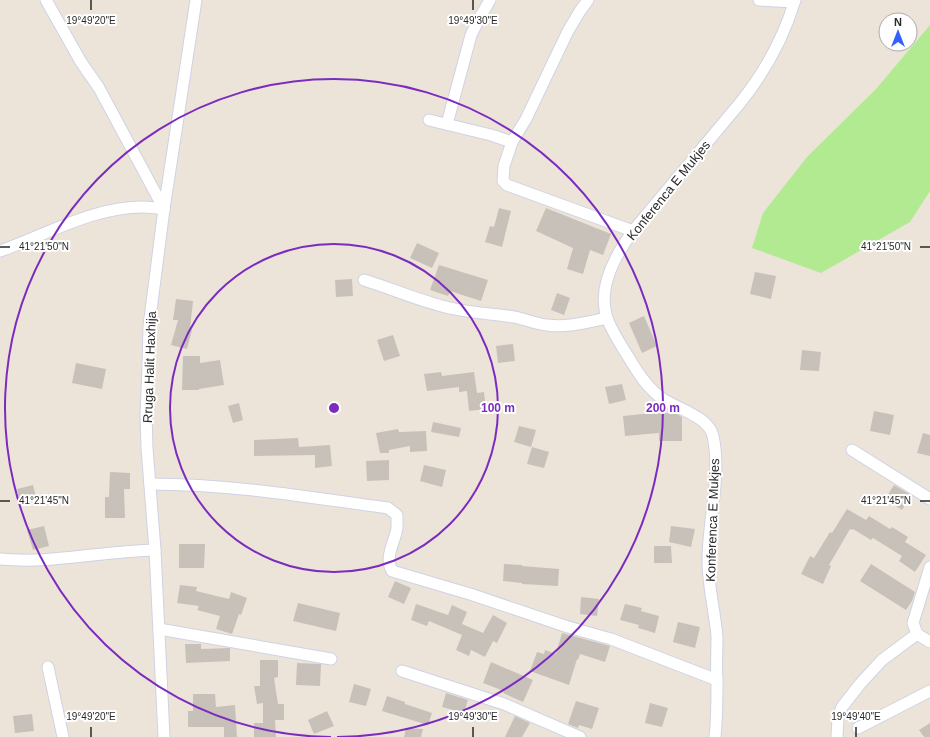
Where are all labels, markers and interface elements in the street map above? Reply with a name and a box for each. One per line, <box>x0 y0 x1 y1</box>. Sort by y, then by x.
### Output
north arrow <box>878 12 918 52</box>
text: 19°49'20"E <box>66 15 116 26</box>
text: 19°49'30"E <box>448 15 498 26</box>
text: N <box>894 16 902 28</box>
street label: Konferenca E Mukjes <box>624 137 713 243</box>
text: 41°21'50"N <box>19 241 69 252</box>
text: 41°21'50"N <box>861 241 911 252</box>
street label: Rruga Halit Haxhija <box>140 310 159 423</box>
centre of rings <box>327 401 341 415</box>
text: 100 m <box>481 401 515 415</box>
text: 200 m <box>646 401 680 415</box>
street label: Konferenca E Mukjes <box>703 458 722 582</box>
text: 41°21'45"N <box>19 495 69 506</box>
text: 41°21'45"N <box>861 495 911 506</box>
text: 19°49'20"E <box>66 711 116 722</box>
text: 19°49'30"E <box>448 711 498 722</box>
text: 19°49'40"E <box>831 711 881 722</box>

